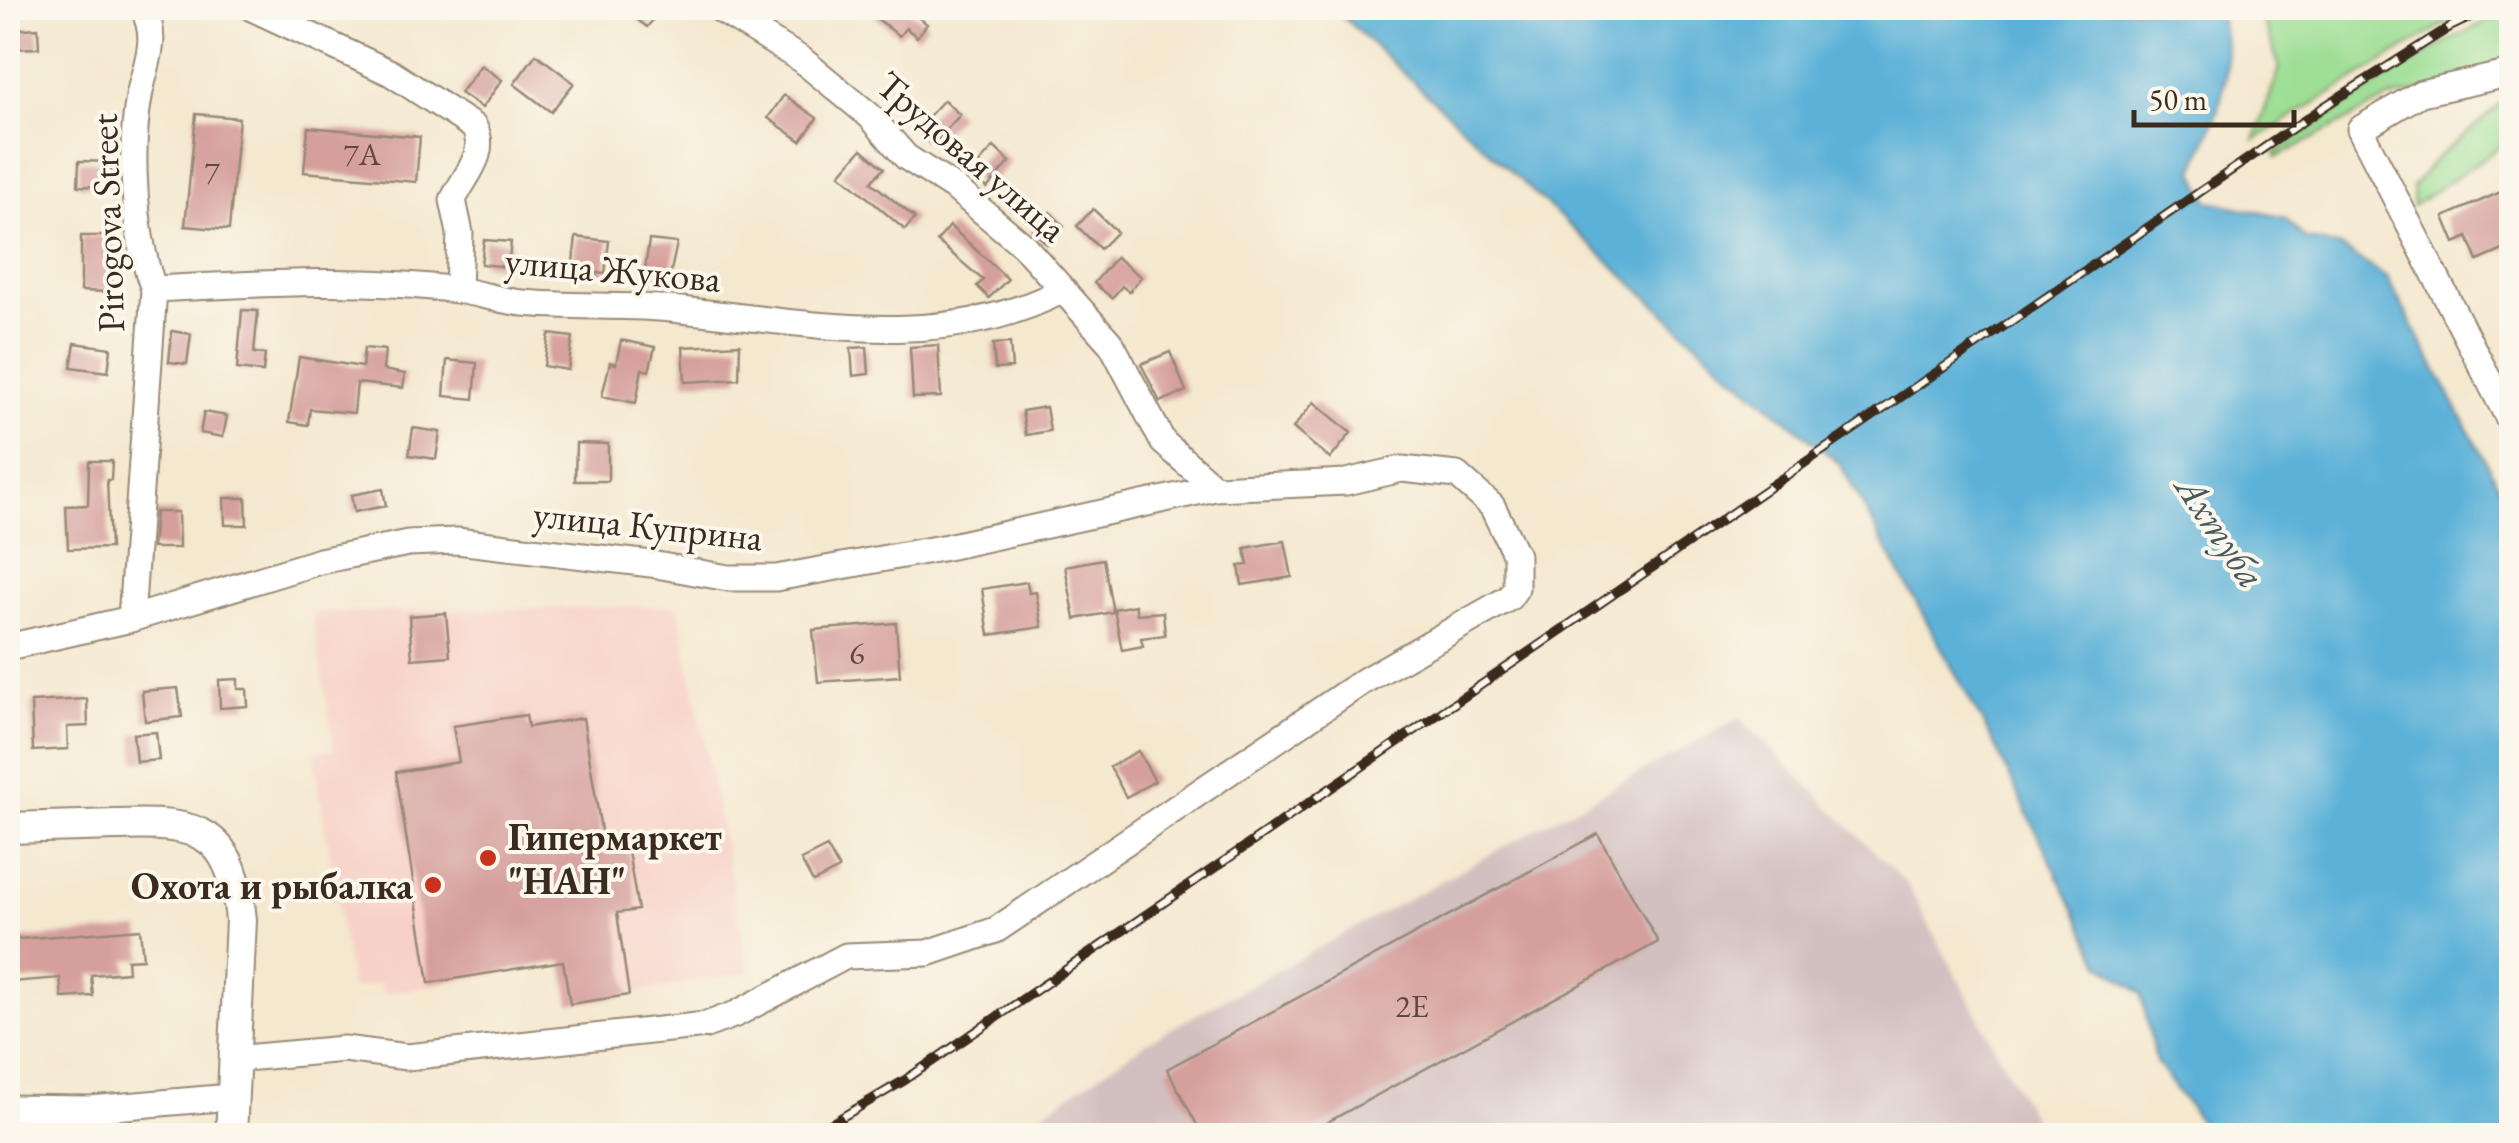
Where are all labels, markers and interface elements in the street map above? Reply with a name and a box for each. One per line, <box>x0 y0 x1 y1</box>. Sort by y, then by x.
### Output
street label: Трудовая улица <box>867 60 1078 253</box>
scale bar <box>2134 65 2294 127</box>
text: 50 m <box>2149 80 2207 119</box>
street label: Pirogova Street <box>79 113 135 333</box>
house number: 7А <box>343 133 382 175</box>
house number: 7 <box>204 151 220 193</box>
street label: улица Жукова <box>503 235 724 303</box>
water label: Ахтуба <box>2162 462 2278 598</box>
street label: улица Куприна <box>531 489 766 561</box>
house number: 6 <box>849 632 865 674</box>
place label: Гипермаркет "НАН" <box>508 812 722 905</box>
marker: Гипермаркет "НАН" <box>477 847 499 869</box>
place label: Охота и рыбалка <box>131 861 413 910</box>
marker: Охота и рыбалка <box>422 874 444 896</box>
house number: 2Е <box>1395 985 1429 1027</box>

